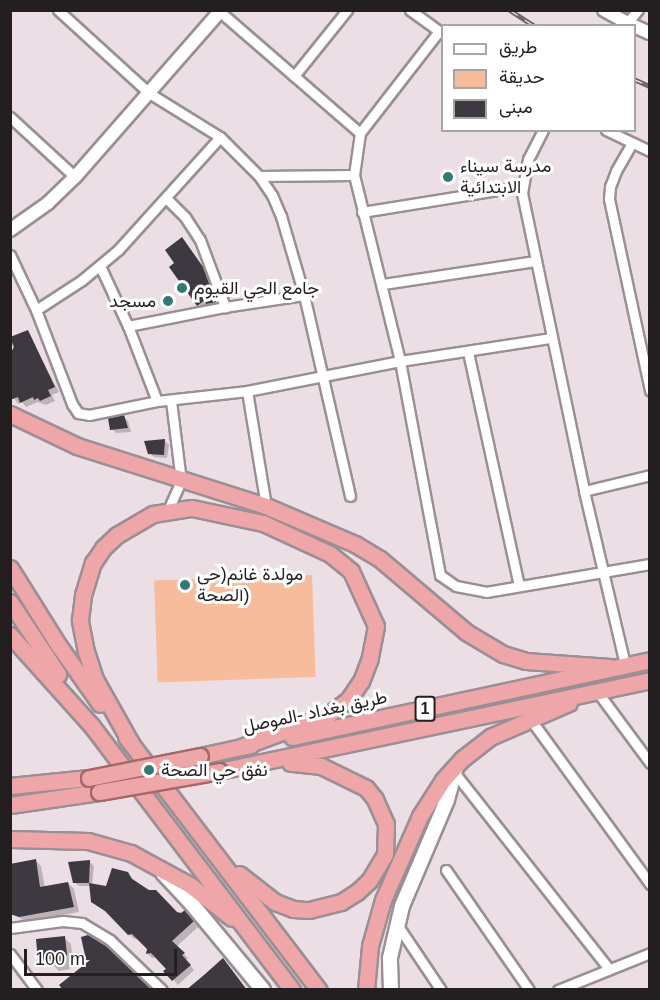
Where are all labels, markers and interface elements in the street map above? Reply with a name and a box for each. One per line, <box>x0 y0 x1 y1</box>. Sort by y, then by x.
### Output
legend <box>441 24 636 132</box>
text: طريق <box>499 37 537 57</box>
text: حديقة <box>499 67 545 87</box>
text: مبنى <box>499 97 533 117</box>
place label: مدرسة سيناء الابتدائية <box>460 156 551 198</box>
marker: مدرسة سيناء الابتدائية <box>441 170 455 184</box>
place label: جامع الحي القيوم <box>194 277 319 299</box>
marker: جامع الحي القيوم <box>175 281 189 295</box>
place label: مسجد <box>109 290 156 312</box>
marker: مسجد <box>161 294 175 308</box>
place label: مولدة غانم(حي الصحة) <box>197 564 303 606</box>
marker: مولدة غانم(حي الصحة) <box>178 578 192 592</box>
street label: طريق بغداد -الموصل <box>241 686 389 738</box>
road number: 1 <box>414 696 436 722</box>
place label: نفق حي الصحة <box>161 759 268 781</box>
marker: نفق حي الصحة <box>142 763 156 777</box>
scale bar <box>27 937 180 975</box>
text: 100 m <box>35 949 85 969</box>

